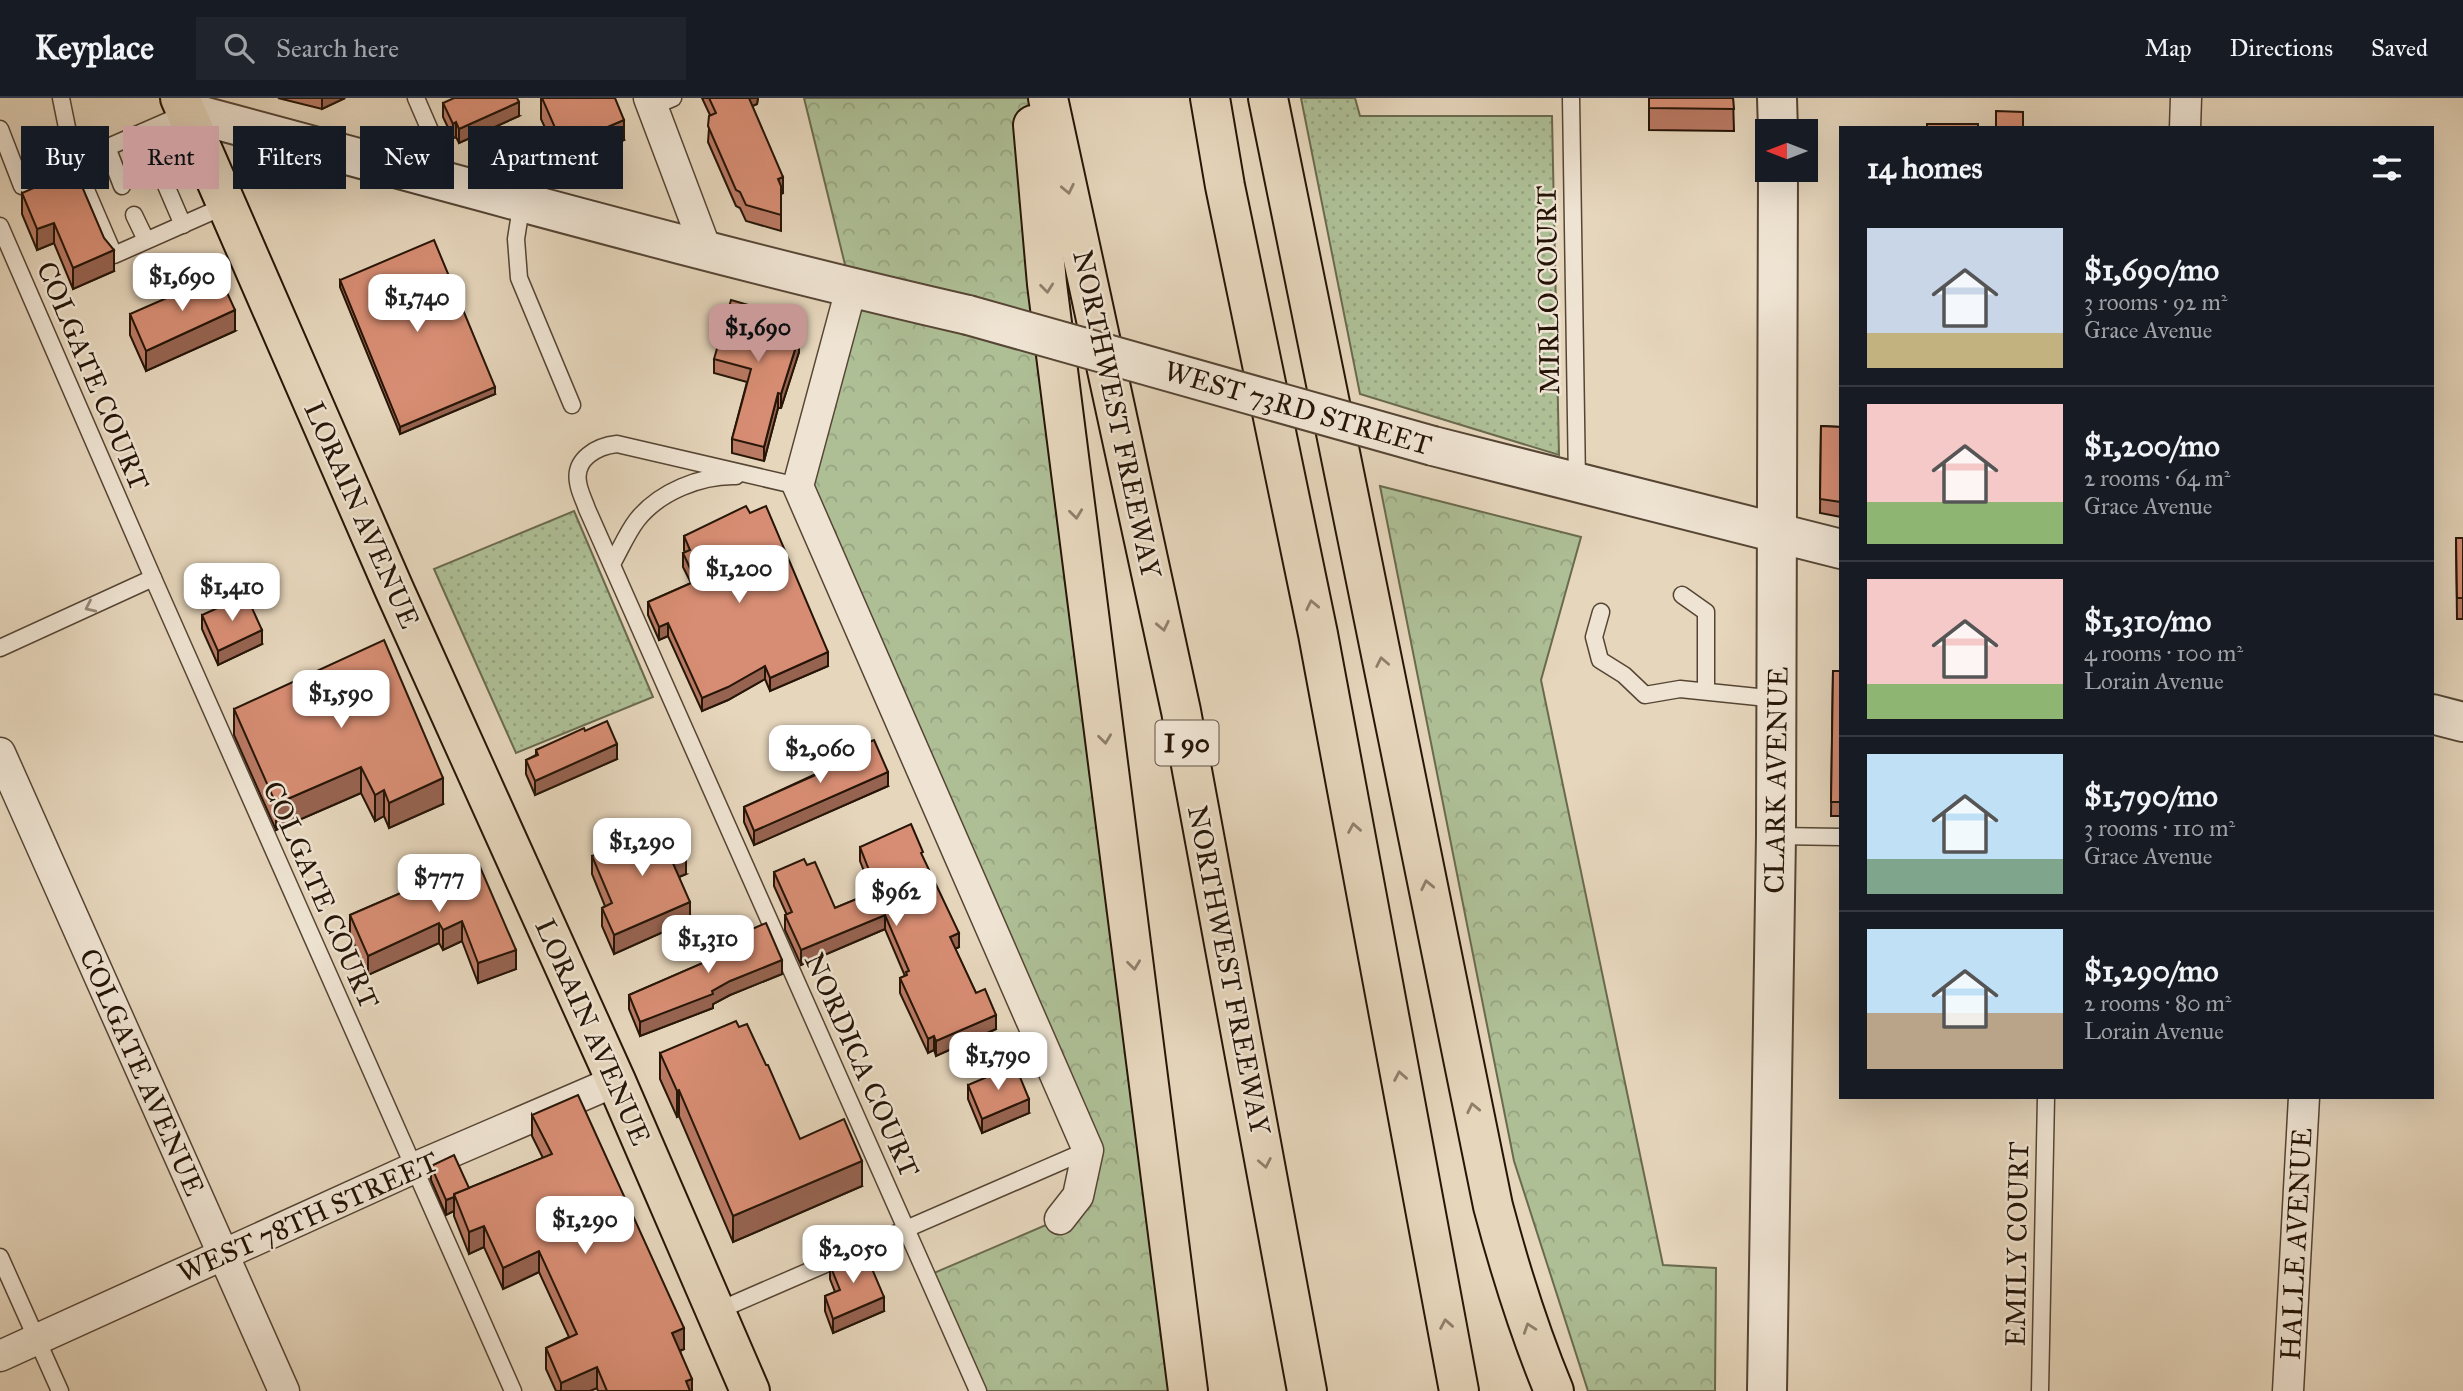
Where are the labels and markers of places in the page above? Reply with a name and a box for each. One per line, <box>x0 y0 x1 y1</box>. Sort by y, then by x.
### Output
pin: $1,690 <box>125 254 239 313</box>
pin: $1,740 <box>360 274 474 334</box>
pin: $1,690 <box>701 304 815 364</box>
pin: $1,200 <box>682 546 796 605</box>
pin: $1,410 <box>175 564 289 623</box>
pin: $1,590 <box>284 670 398 730</box>
pin: $2,060 <box>763 726 877 785</box>
pin: $1,290 <box>585 818 699 878</box>
pin: $777 <box>398 854 480 914</box>
pin: $962 <box>855 868 937 928</box>
pin: $1,310 <box>651 916 765 975</box>
pin: $1,790 <box>941 1032 1055 1092</box>
pin: $1,290 <box>528 1196 642 1256</box>
pin: $2,050 <box>796 1226 910 1285</box>

